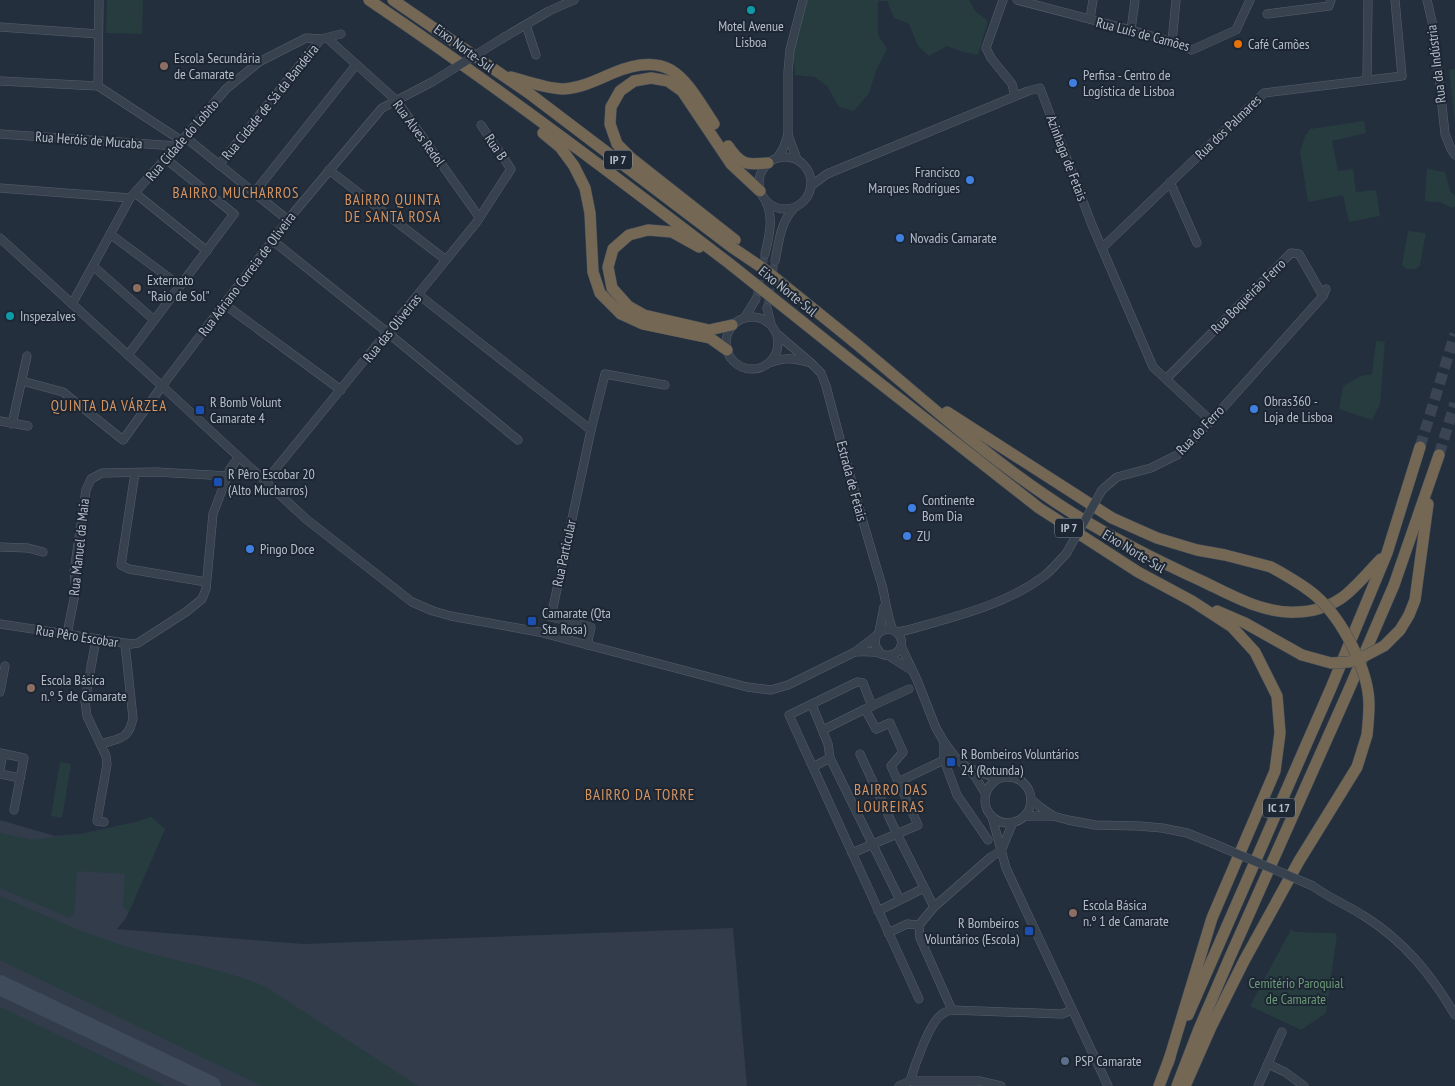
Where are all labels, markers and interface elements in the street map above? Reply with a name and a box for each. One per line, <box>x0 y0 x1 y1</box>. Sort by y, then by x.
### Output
marker: Motel Avenue Lisboa <box>745 4 757 16</box>
street label: Rua Luís de Camões <box>1094 13 1192 55</box>
place label: Motel Avenue Lisboa <box>718 17 784 51</box>
street label: Eixo Norte-Sul <box>430 20 498 76</box>
street label: Rua da Indústria <box>1422 24 1450 104</box>
place label: Café Camões <box>1248 35 1310 53</box>
marker: Café Camões <box>1232 38 1244 50</box>
street label: Rua Cidade de Sá da Bandeira <box>218 40 322 164</box>
place label: Escola Secundária de Camarate <box>174 49 260 83</box>
marker: Escola Secundária de Camarate <box>158 60 170 72</box>
place label: Perfisa - Centro de Logística de Lisboa <box>1083 66 1175 100</box>
marker: Perfisa - Centro de Logística de Lisboa <box>1067 77 1079 89</box>
street label: Rua dos Palmares <box>1191 91 1265 163</box>
street label: Rua Cidade do Lobito <box>142 95 222 185</box>
street label: Rua Alves Redol <box>389 97 449 170</box>
street label: Azinhaga de Fetais <box>1042 112 1092 204</box>
street label: Rua Heróis de Mucaba <box>35 127 143 153</box>
street label: Rua B <box>481 130 511 164</box>
road number: IP 7 <box>604 150 632 170</box>
place label: Francisco Marques Rodrigues <box>868 163 960 197</box>
marker: Francisco Marques Rodrigues <box>964 174 976 186</box>
district label: BAIRRO MUCHARROS <box>172 183 300 202</box>
district label: BAIRRO QUINTA DE SANTA ROSA <box>345 190 441 226</box>
street label: Rua Adriano Correia de Oliveira <box>194 208 300 340</box>
place label: Novadis Camarate <box>910 229 997 247</box>
marker: Novadis Camarate <box>894 232 906 244</box>
street label: Rua Boqueirão Ferro <box>1207 255 1289 337</box>
street label: Eixo Norte-Sul <box>755 262 822 321</box>
place label: Externato "Raio de Sol" <box>147 271 210 305</box>
marker: Externato "Raio de Sol" <box>131 282 143 294</box>
street label: Rua das Oliveiras <box>359 290 425 366</box>
place label: Inspezalves <box>20 307 76 325</box>
marker: Inspezalves <box>4 310 16 322</box>
place label: Obras360 - Loja de Lisboa <box>1264 392 1333 426</box>
place label: R Bomb Volunt Camarate 4 <box>210 393 281 427</box>
district label: QUINTA DA VÁRZEA <box>51 396 167 415</box>
street label: Rua do Ferro <box>1172 402 1228 458</box>
marker: Obras360 - Loja de Lisboa <box>1248 403 1260 415</box>
marker: R Bomb Volunt Camarate 4 <box>194 404 206 416</box>
street label: Estrada de Fetais <box>833 439 871 523</box>
place label: R Pêro Escobar 20 (Alto Mucharros) <box>228 465 315 499</box>
marker: R Pêro Escobar 20 (Alto Mucharros) <box>212 476 224 488</box>
place label: Continente Bom Dia <box>922 491 975 525</box>
street label: Rua Manuel da Maia <box>65 497 93 597</box>
marker: Continente Bom Dia <box>906 502 918 514</box>
street label: Rua Particular <box>548 518 580 588</box>
road number: IP 7 <box>1055 518 1083 538</box>
street label: Eixo Norte-Sul <box>1099 525 1169 577</box>
place label: ZU <box>917 527 930 545</box>
marker: ZU <box>901 530 913 542</box>
place label: Pingo Doce <box>260 540 315 558</box>
marker: Pingo Doce <box>244 543 256 555</box>
place label: Camarate (Qta Sta Rosa) <box>542 604 611 638</box>
marker: Camarate (Qta Sta Rosa) <box>526 615 538 627</box>
street label: Rua Pêro Escobar <box>35 621 120 651</box>
place label: Escola Básica n.º 5 de Camarate <box>41 671 127 705</box>
marker: Escola Básica n.º 5 de Camarate <box>25 682 37 694</box>
place label: R Bombeiros Voluntários 24 (Rotunda) <box>961 745 1079 779</box>
marker: R Bombeiros Voluntários 24 (Rotunda) <box>945 756 957 768</box>
district label: BAIRRO DAS LOUREIRAS <box>854 780 928 816</box>
district label: BAIRRO DA TORRE <box>585 785 695 804</box>
road number: IC 17 <box>1263 798 1295 818</box>
place label: Escola Básica n.º 1 de Camarate <box>1083 896 1169 930</box>
marker: Escola Básica n.º 1 de Camarate <box>1067 907 1079 919</box>
place label: R Bombeiros Voluntários (Escola) <box>924 914 1020 948</box>
marker: R Bombeiros Voluntários (Escola) <box>1023 925 1035 937</box>
park label: Cemitério Paroquial de Camarate <box>1249 974 1344 1008</box>
place label: PSP Camarate <box>1075 1052 1142 1070</box>
marker: PSP Camarate <box>1059 1055 1071 1067</box>

